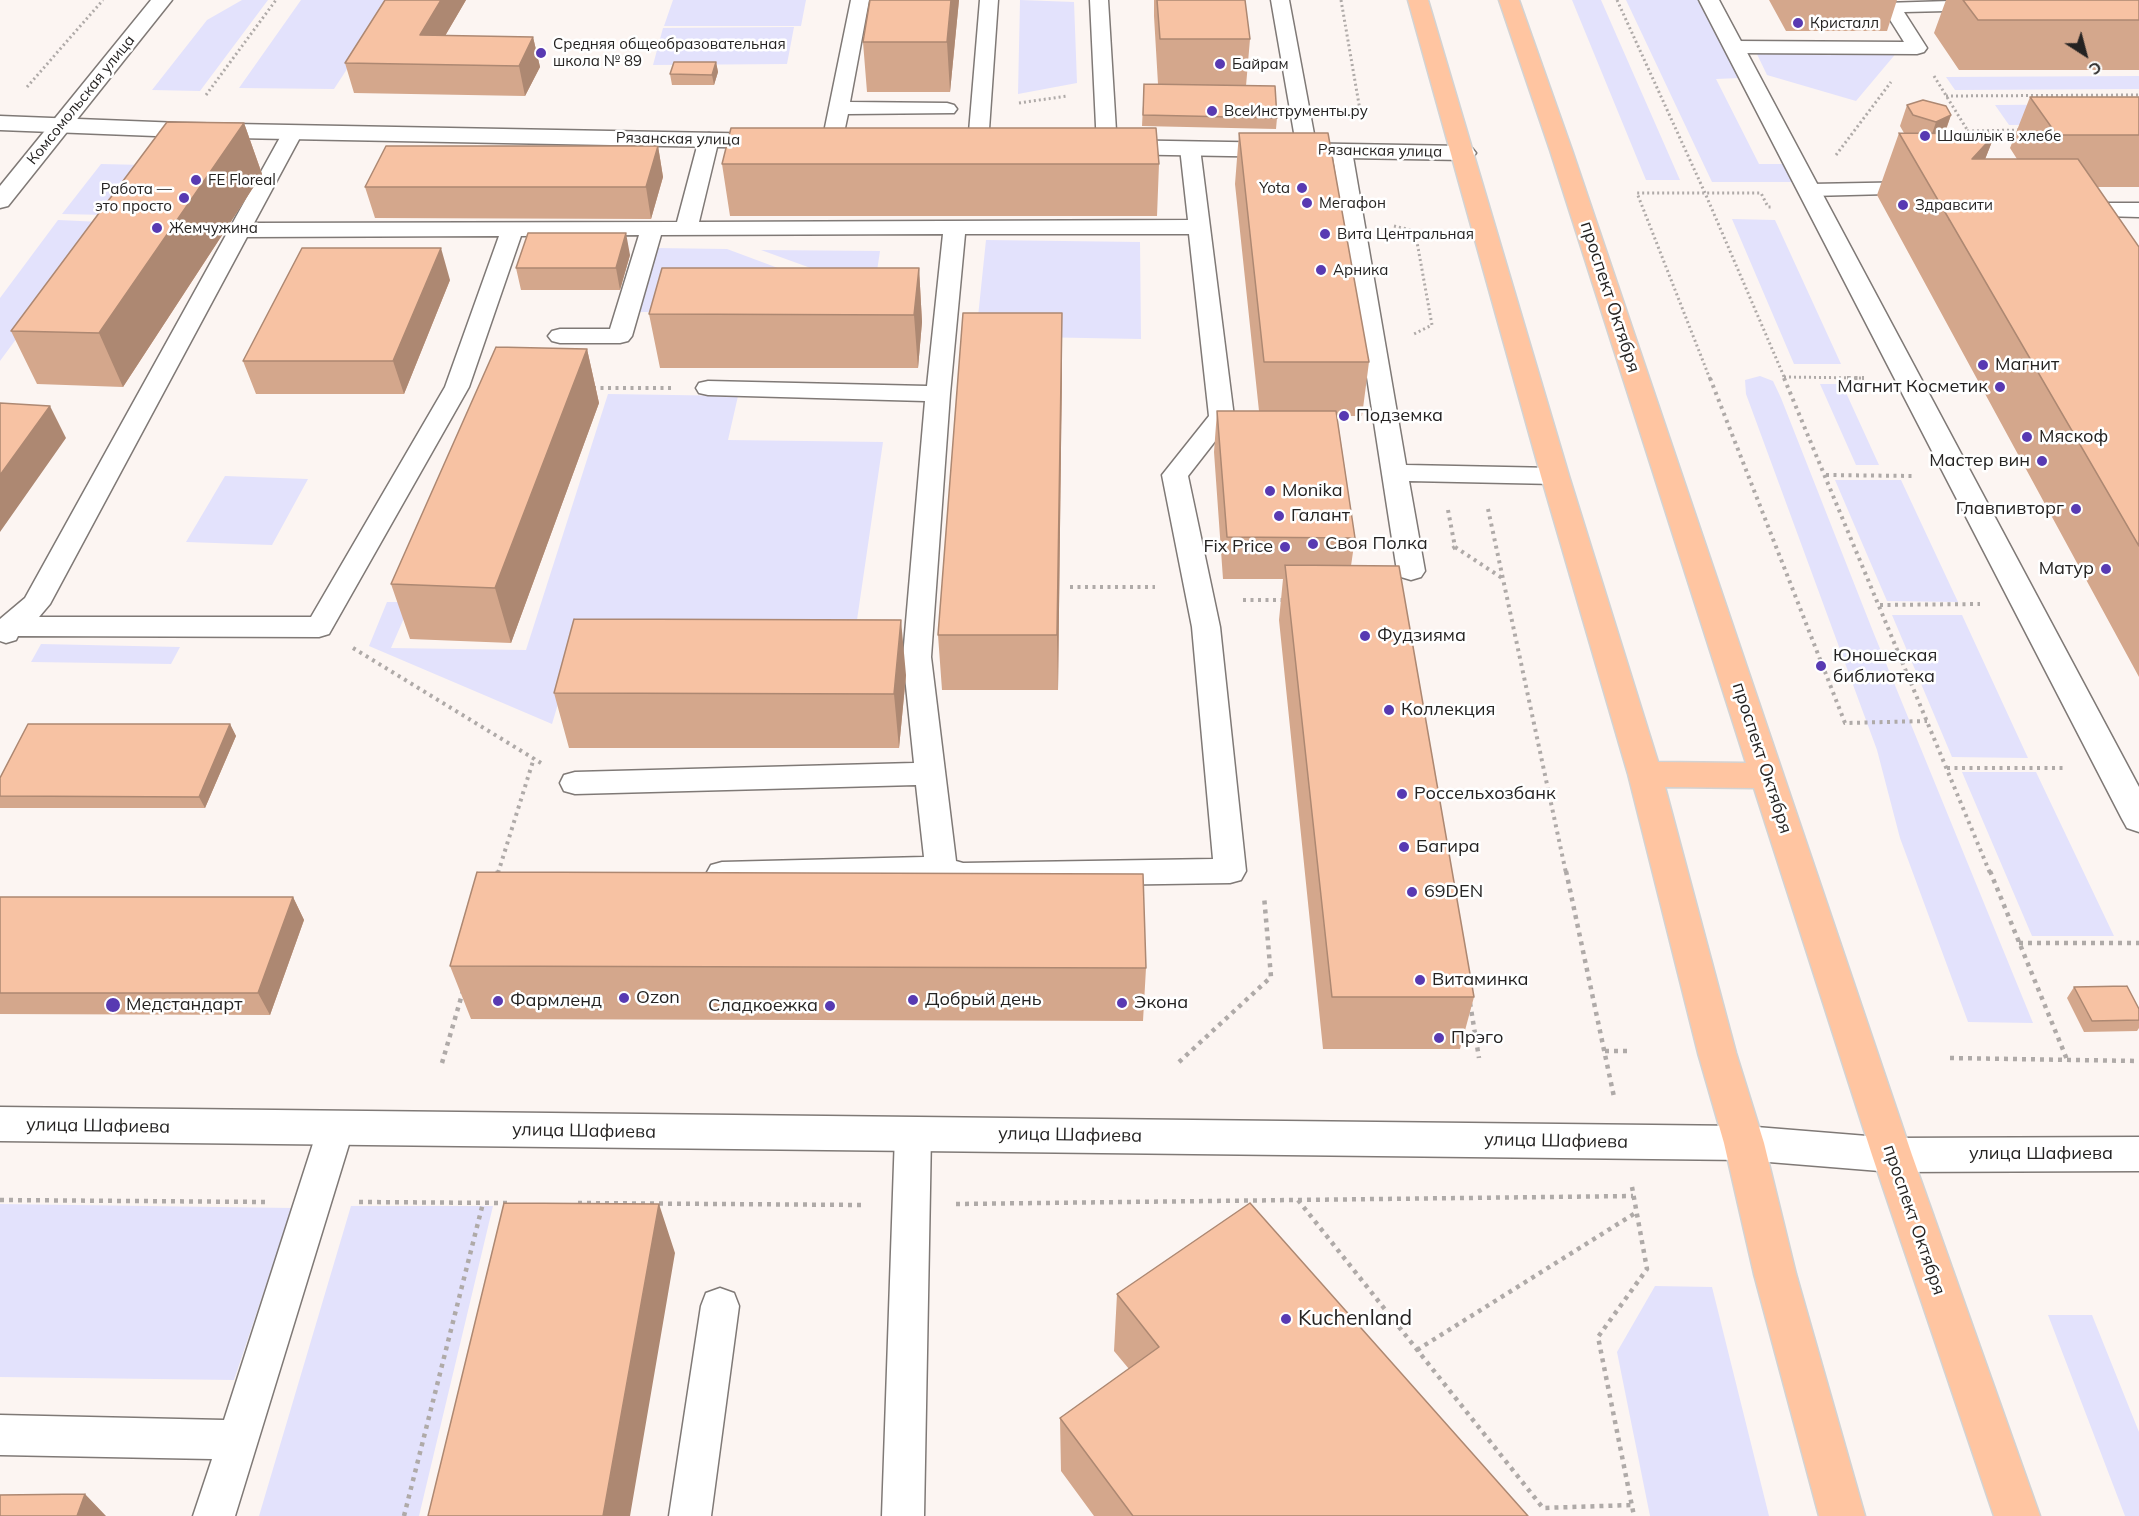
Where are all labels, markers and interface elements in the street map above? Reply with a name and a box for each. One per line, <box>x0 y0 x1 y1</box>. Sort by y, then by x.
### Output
place label: Кристалл <box>1810 14 1879 32</box>
marker: Кристалл <box>1791 16 1805 30</box>
north arrow <box>2055 24 2115 84</box>
street label: Комсомольская улица <box>23 32 139 168</box>
place label: Средняя общеобразовательная школа № 89 <box>553 35 786 70</box>
marker: Средняя общеобразовательная школа № 89 <box>534 46 548 60</box>
place label: Байрам <box>1232 55 1289 73</box>
marker: Байрам <box>1213 57 1227 71</box>
text: С <box>2085 57 2106 80</box>
place label: ВсеИнструменты.ру <box>1224 102 1368 120</box>
marker: ВсеИнструменты.ру <box>1205 104 1219 118</box>
place label: Шашлык в хлебе <box>1937 127 2061 145</box>
street label: Рязанская улица <box>616 129 740 149</box>
marker: Шашлык в хлебе <box>1918 129 1932 143</box>
street label: Рязанская улица <box>1318 141 1442 161</box>
place label: FE Floreal <box>208 171 276 189</box>
marker: FE Floreal <box>189 173 203 187</box>
place label: Yota <box>1259 179 1290 197</box>
place label: Работа — это просто <box>95 180 172 215</box>
marker: Yota <box>1295 181 1309 195</box>
marker: Работа — это просто <box>177 191 191 205</box>
place label: Мегафон <box>1319 194 1386 212</box>
marker: Мегафон <box>1300 196 1314 210</box>
place label: Здравсити <box>1915 196 1993 214</box>
marker: Здравсити <box>1896 198 1910 212</box>
place label: Жемчужина <box>169 219 258 237</box>
street label: проспект Октября <box>1575 219 1645 375</box>
marker: Жемчужина <box>150 221 164 235</box>
place label: Вита Центральная <box>1337 225 1474 243</box>
marker: Вита Центральная <box>1318 227 1332 241</box>
place label: Арника <box>1333 261 1388 279</box>
marker: Арника <box>1314 263 1328 277</box>
place label: Магнит <box>1995 354 2059 376</box>
marker: Магнит <box>1976 358 1990 372</box>
place label: Магнит Косметик <box>1837 376 1988 398</box>
marker: Магнит Косметик <box>1993 380 2007 394</box>
place label: Подземка <box>1356 405 1443 427</box>
marker: Подземка <box>1337 409 1351 423</box>
place label: Мяскоф <box>2039 426 2108 448</box>
marker: Мяскоф <box>2020 430 2034 444</box>
place label: Мастер вин <box>1929 450 2030 472</box>
marker: Мастер вин <box>2035 454 2049 468</box>
place label: Monika <box>1282 480 1343 502</box>
marker: Monika <box>1263 484 1277 498</box>
place label: Главпивторг <box>1956 498 2064 520</box>
marker: Главпивторг <box>2069 502 2083 516</box>
place label: Галант <box>1291 505 1350 527</box>
marker: Галант <box>1272 509 1286 523</box>
place label: Своя Полка <box>1325 533 1428 555</box>
place label: Fix Price <box>1203 536 1273 558</box>
marker: Своя Полка <box>1306 537 1320 551</box>
marker: Fix Price <box>1278 540 1292 554</box>
place label: Матур <box>2039 558 2094 580</box>
marker: Матур <box>2099 562 2113 576</box>
place label: Фудзияма <box>1377 625 1466 647</box>
marker: Фудзияма <box>1358 629 1372 643</box>
place label: Юношеская библиотека <box>1833 645 1937 688</box>
marker: Юношеская библиотека <box>1814 659 1828 673</box>
street label: проспект Октября <box>1727 680 1797 836</box>
place label: Коллекция <box>1401 699 1495 721</box>
marker: Коллекция <box>1382 703 1396 717</box>
place label: Россельхозбанк <box>1414 783 1556 805</box>
marker: Россельхозбанк <box>1395 787 1409 801</box>
place label: Багира <box>1416 836 1480 858</box>
marker: Багира <box>1397 840 1411 854</box>
place label: 69DEN <box>1424 881 1483 903</box>
marker: 69DEN <box>1405 885 1419 899</box>
place label: Витаминка <box>1432 969 1528 991</box>
marker: Витаминка <box>1413 973 1427 987</box>
place label: Ozon <box>636 987 680 1009</box>
place label: Добрый день <box>925 989 1042 1011</box>
place label: Фармленд <box>510 990 602 1012</box>
marker: Ozon <box>617 991 631 1005</box>
place label: Экона <box>1134 992 1188 1014</box>
marker: Добрый день <box>906 993 920 1007</box>
place label: Медстандарт <box>126 994 242 1016</box>
marker: Фармленд <box>491 994 505 1008</box>
place label: Сладкоежка <box>708 995 818 1017</box>
marker: Медстандарт <box>104 996 122 1014</box>
marker: Экона <box>1115 996 1129 1010</box>
marker: Сладкоежка <box>823 999 837 1013</box>
place label: Прэго <box>1451 1027 1504 1049</box>
marker: Прэго <box>1432 1031 1446 1045</box>
street label: улица Шафиева <box>26 1114 170 1138</box>
street label: улица Шафиева <box>512 1119 656 1143</box>
street label: улица Шафиева <box>998 1123 1142 1147</box>
street label: улица Шафиева <box>1484 1129 1628 1153</box>
street label: проспект Октября <box>1878 1142 1950 1298</box>
street label: улица Шафиева <box>1969 1143 2113 1165</box>
place label: Kuchenland <box>1298 1306 1412 1332</box>
marker: Kuchenland <box>1279 1312 1293 1326</box>

